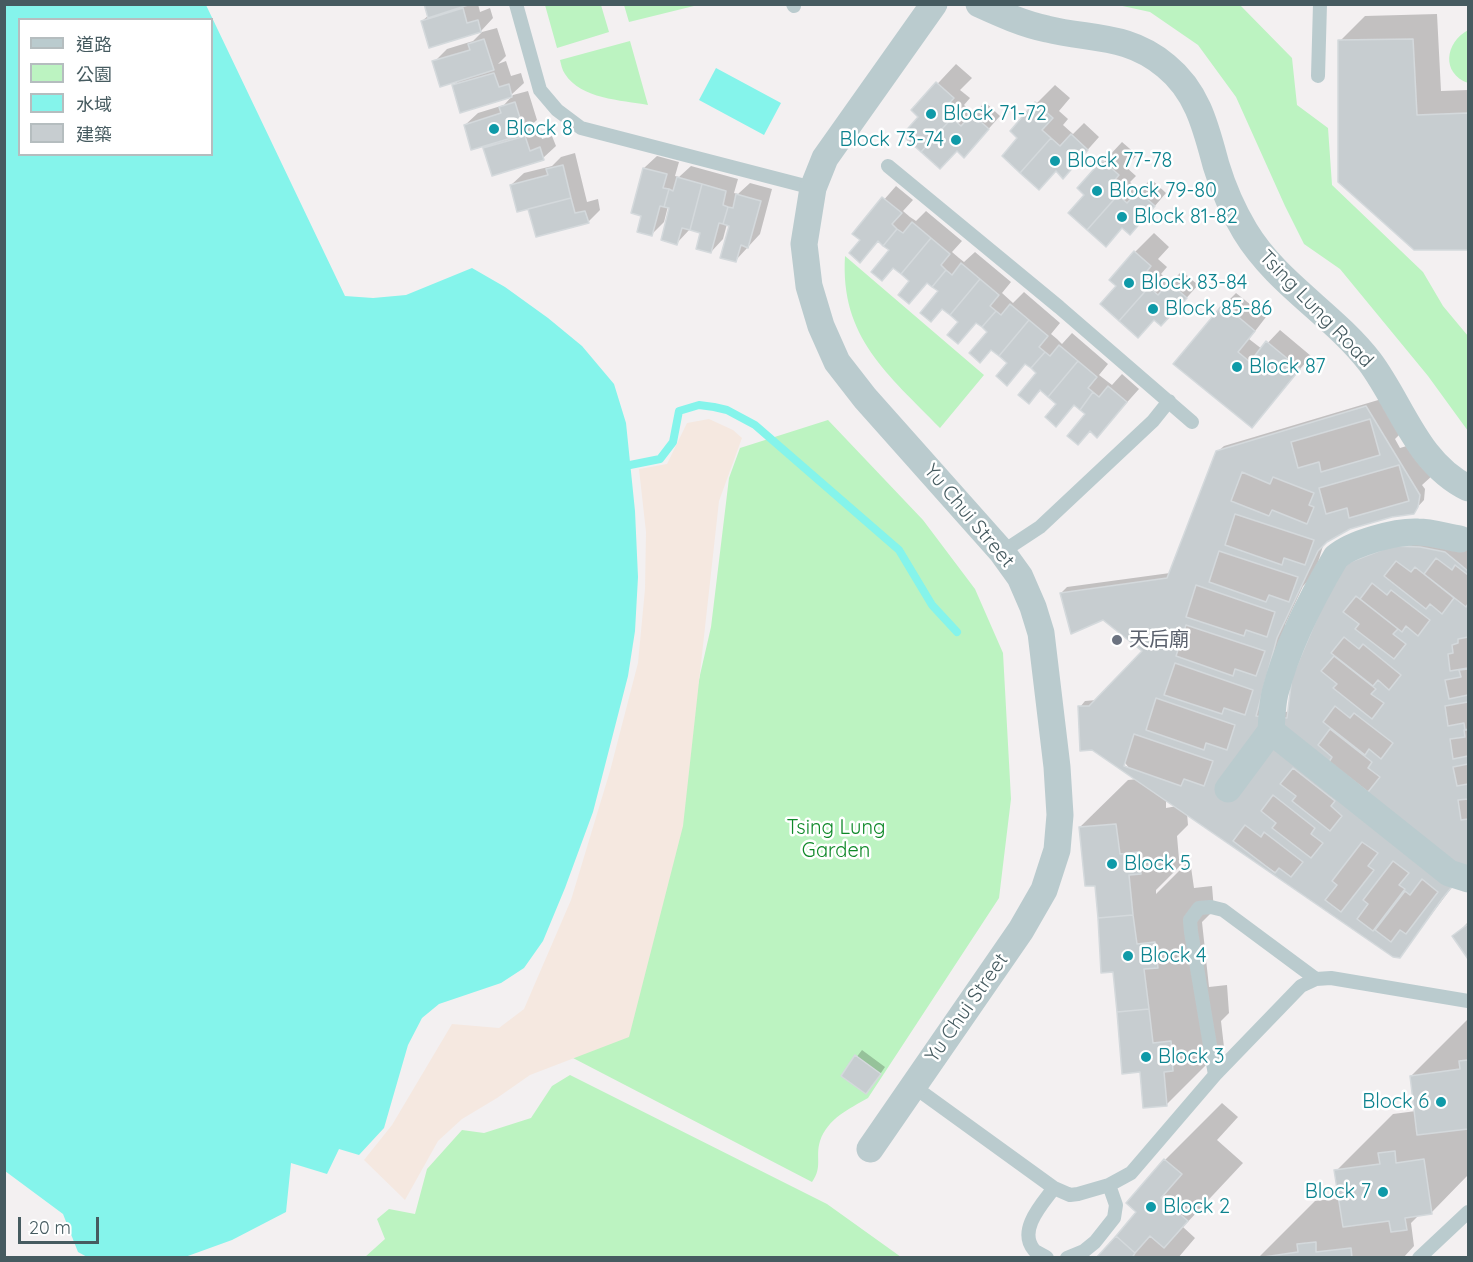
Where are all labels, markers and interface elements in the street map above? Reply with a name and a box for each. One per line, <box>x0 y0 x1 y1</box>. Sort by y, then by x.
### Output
legend <box>18 18 213 156</box>
text: 道路 <box>76 33 112 56</box>
text: 公園 <box>76 63 112 86</box>
text: 水域 <box>76 93 112 116</box>
place label: Block 71-72 <box>943 102 1047 126</box>
marker: Block 71-72 <box>924 107 938 121</box>
place label: Block 8 <box>506 117 573 141</box>
marker: Block 8 <box>487 122 501 136</box>
text: 建築 <box>76 123 112 146</box>
place label: Block 73-74 <box>840 128 944 152</box>
marker: Block 73-74 <box>949 133 963 147</box>
place label: Block 77-78 <box>1067 149 1172 173</box>
marker: Block 77-78 <box>1048 154 1062 168</box>
place label: Block 79-80 <box>1109 179 1217 203</box>
marker: Block 79-80 <box>1090 184 1104 198</box>
place label: Block 81-82 <box>1134 205 1238 229</box>
marker: Block 81-82 <box>1115 210 1129 224</box>
street label: Tsing Lung Road <box>1254 245 1378 373</box>
place label: Block 83-84 <box>1141 271 1247 295</box>
marker: Block 83-84 <box>1122 276 1136 290</box>
place label: Block 85-86 <box>1165 297 1272 321</box>
marker: Block 85-86 <box>1146 302 1160 316</box>
place label: Block 87 <box>1249 355 1325 379</box>
marker: Block 87 <box>1230 360 1244 374</box>
street label: Yu Chui Street <box>919 459 1019 573</box>
place label: 天后廟 <box>1129 628 1189 652</box>
marker: 天后廟 <box>1110 633 1124 647</box>
park label: Tsing Lung Garden <box>787 816 885 863</box>
place label: Block 5 <box>1124 852 1191 876</box>
marker: Block 5 <box>1105 857 1119 871</box>
place label: Block 4 <box>1140 944 1206 968</box>
street label: Yu Chui Street <box>921 949 1013 1067</box>
marker: Block 4 <box>1121 949 1135 963</box>
place label: Block 3 <box>1158 1045 1224 1069</box>
marker: Block 3 <box>1139 1050 1153 1064</box>
place label: Block 6 <box>1362 1090 1429 1114</box>
marker: Block 6 <box>1434 1095 1448 1109</box>
place label: Block 7 <box>1305 1180 1371 1204</box>
marker: Block 7 <box>1376 1185 1390 1199</box>
place label: Block 2 <box>1163 1195 1230 1219</box>
marker: Block 2 <box>1144 1200 1158 1214</box>
scale bar <box>21 1205 102 1243</box>
text: 20 m <box>29 1216 71 1239</box>

